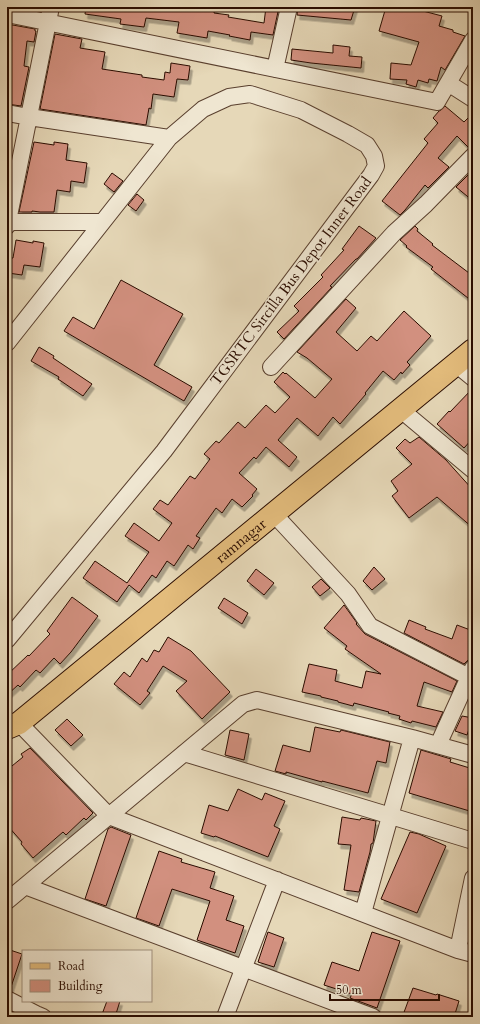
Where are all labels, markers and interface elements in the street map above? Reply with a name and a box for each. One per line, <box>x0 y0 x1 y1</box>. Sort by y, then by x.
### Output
street label: TGSRTC Sircilla Bus Depot Inner Road <box>206 173 376 389</box>
street label: ramnagar <box>211 514 271 568</box>
legend <box>22 950 152 1002</box>
text: Road <box>58 958 85 974</box>
scale bar <box>330 976 439 1002</box>
text: Building <box>58 978 103 994</box>
text: 50 m <box>336 982 363 998</box>

